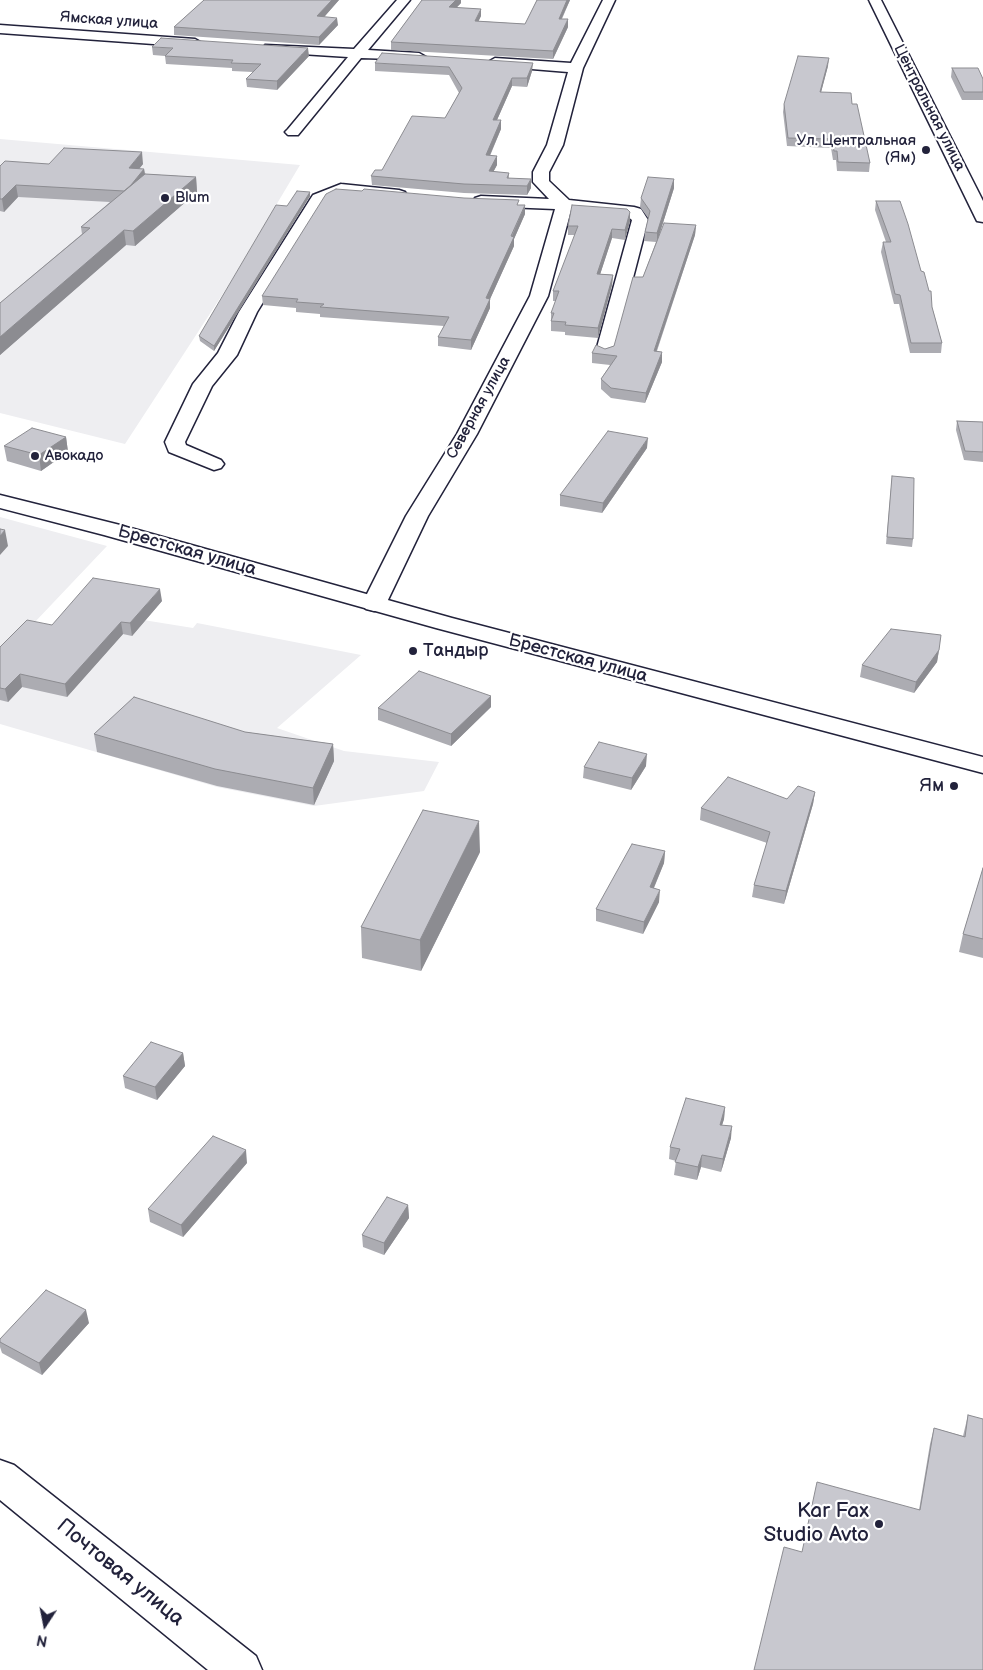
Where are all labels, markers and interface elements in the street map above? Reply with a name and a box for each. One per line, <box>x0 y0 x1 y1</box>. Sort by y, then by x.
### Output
street label: Ямская улица <box>59 9 159 33</box>
street label: Центральная улица <box>889 42 969 174</box>
place label: Ул. Центральная (Ям) <box>796 132 916 167</box>
marker: Ул. Центральная (Ям) <box>920 144 932 156</box>
place label: Blum <box>175 189 209 207</box>
marker: Blum <box>159 192 171 204</box>
street label: Северная улица <box>443 354 515 462</box>
place label: Авокадо <box>45 447 103 465</box>
marker: Авокадо <box>29 450 41 462</box>
street label: Брестская улица <box>115 521 259 581</box>
street label: Брестская улица <box>506 630 650 688</box>
place label: Тандыр <box>423 640 488 662</box>
marker: Тандыр <box>407 645 419 657</box>
place label: Ям <box>920 775 944 797</box>
marker: Ям <box>948 780 960 792</box>
place label: Kar Fax Studio Avto <box>764 1499 869 1549</box>
street label: Почтовая улица <box>51 1514 189 1632</box>
marker: Kar Fax Studio Avto <box>873 1518 885 1530</box>
north arrow <box>20 1600 70 1650</box>
text: N <box>35 1631 49 1650</box>

